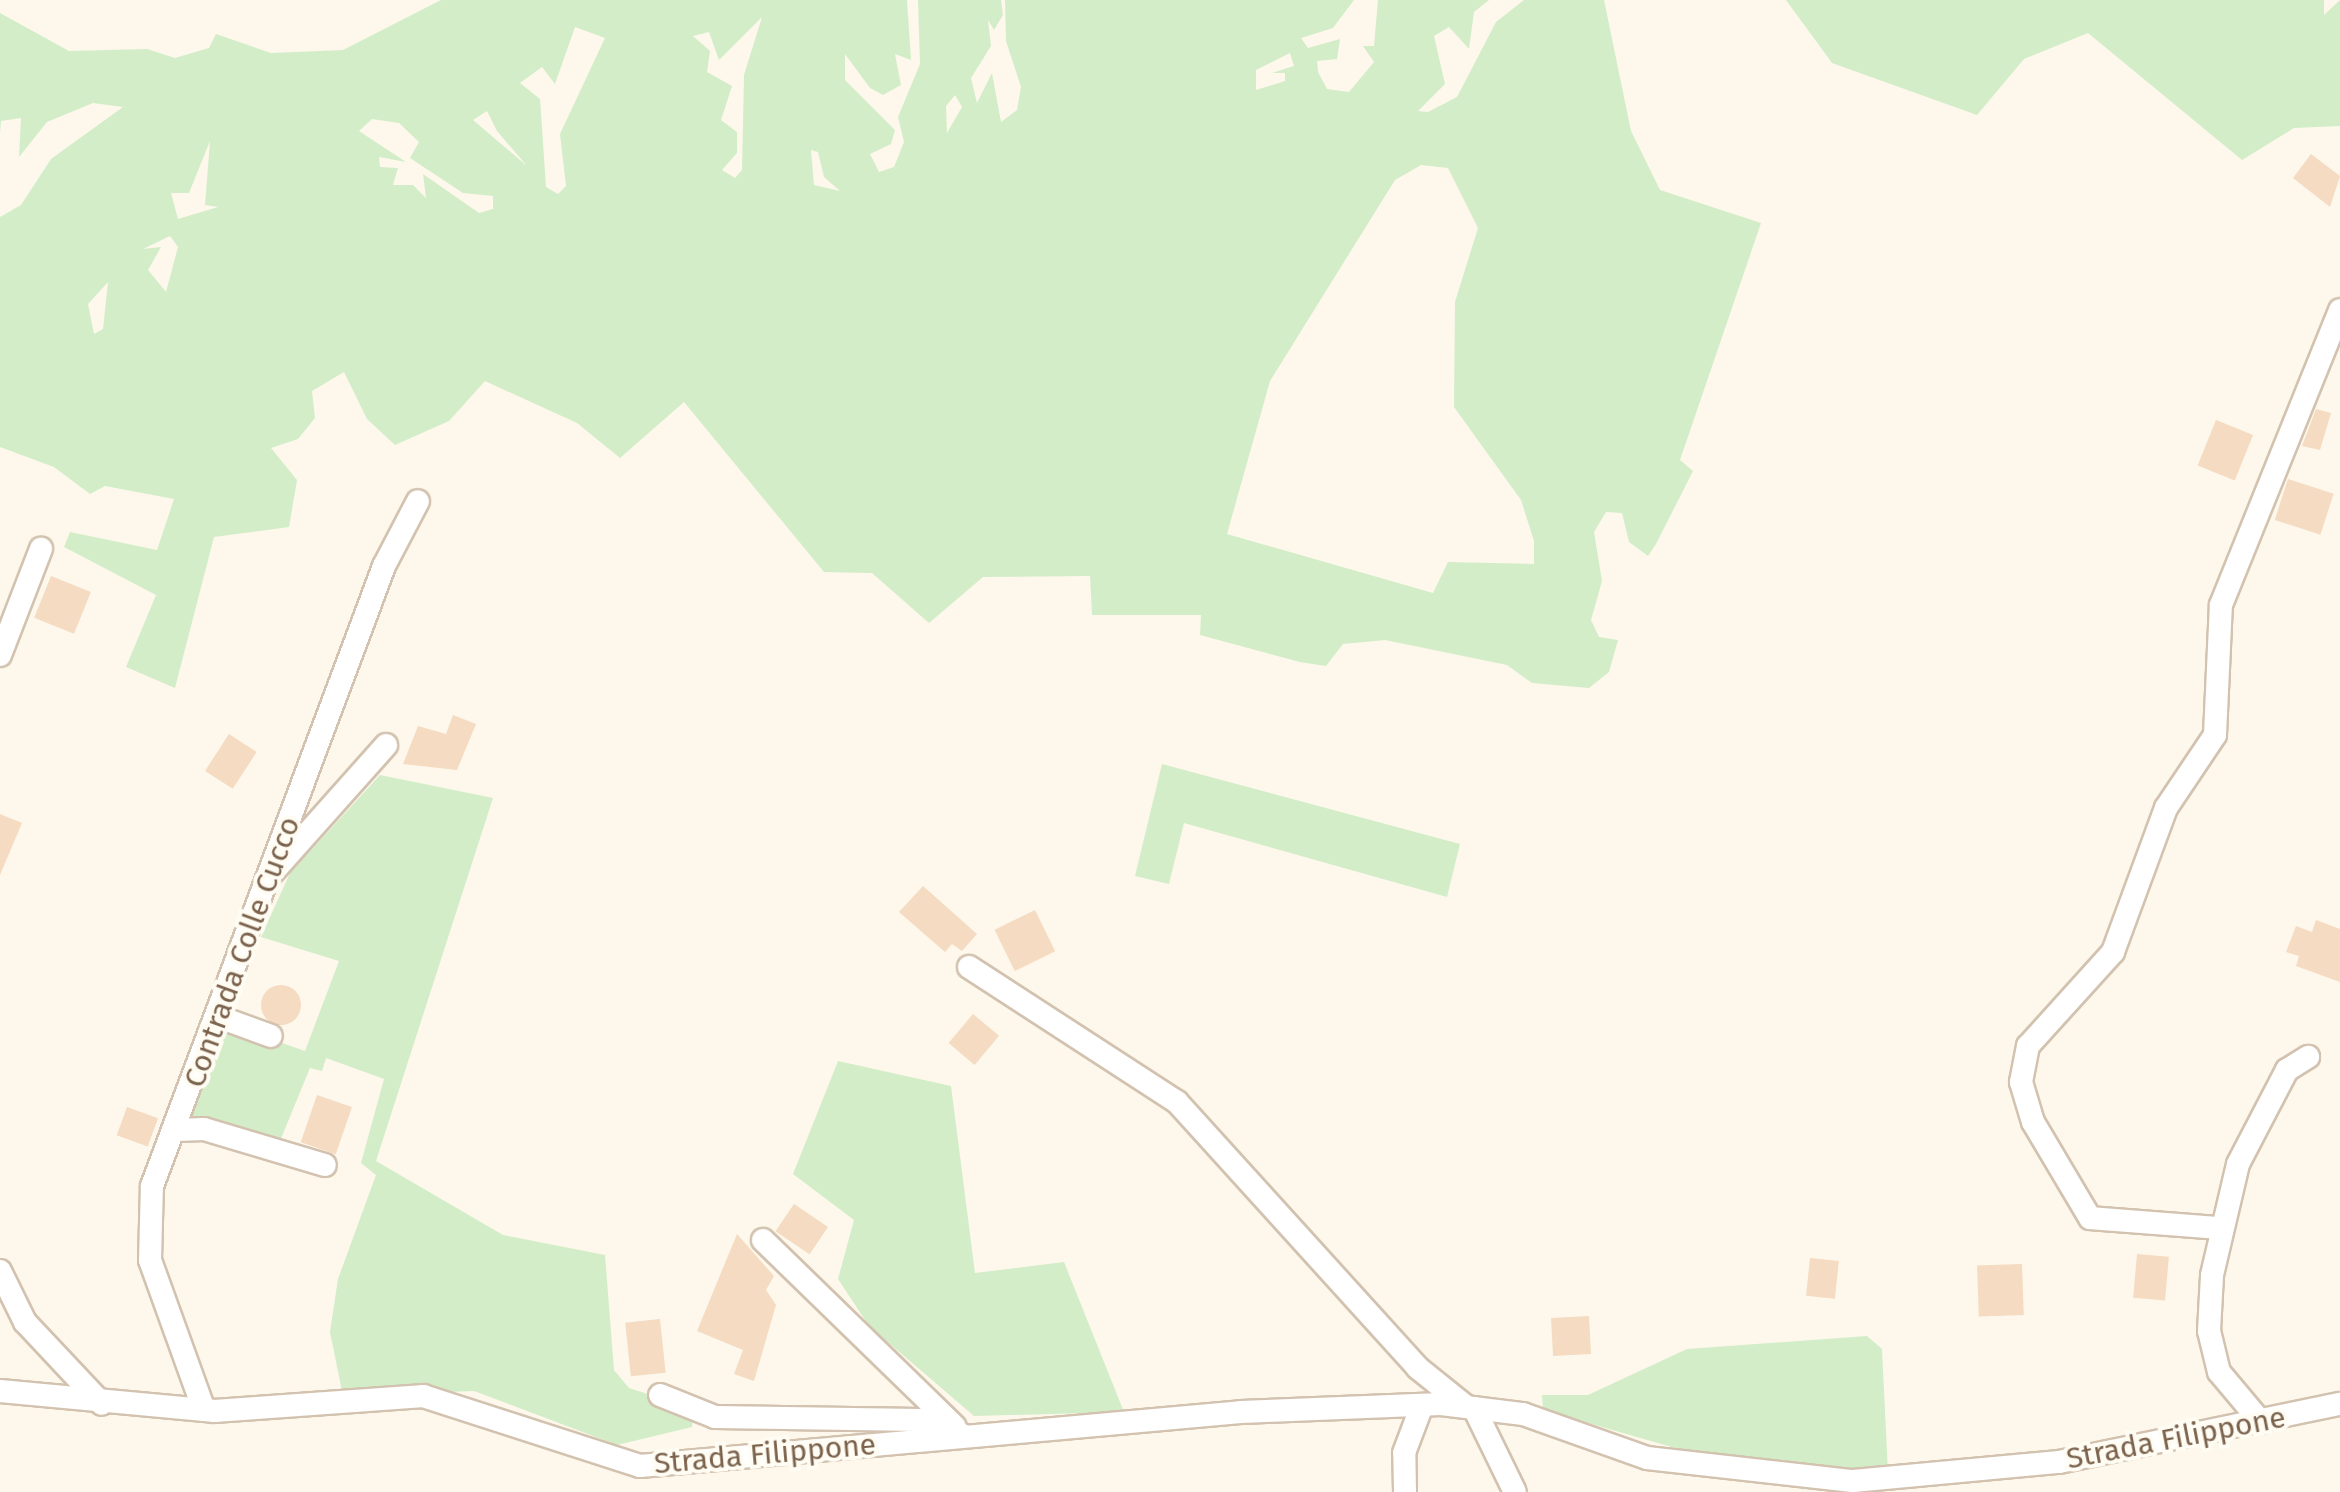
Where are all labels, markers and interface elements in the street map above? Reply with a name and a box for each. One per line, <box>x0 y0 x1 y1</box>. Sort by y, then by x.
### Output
street label: Contrada Colle Cucco <box>176 812 308 1092</box>
street label: Strada Filippone <box>2063 1399 2289 1477</box>
street label: Strada Filippone <box>652 1426 878 1482</box>

